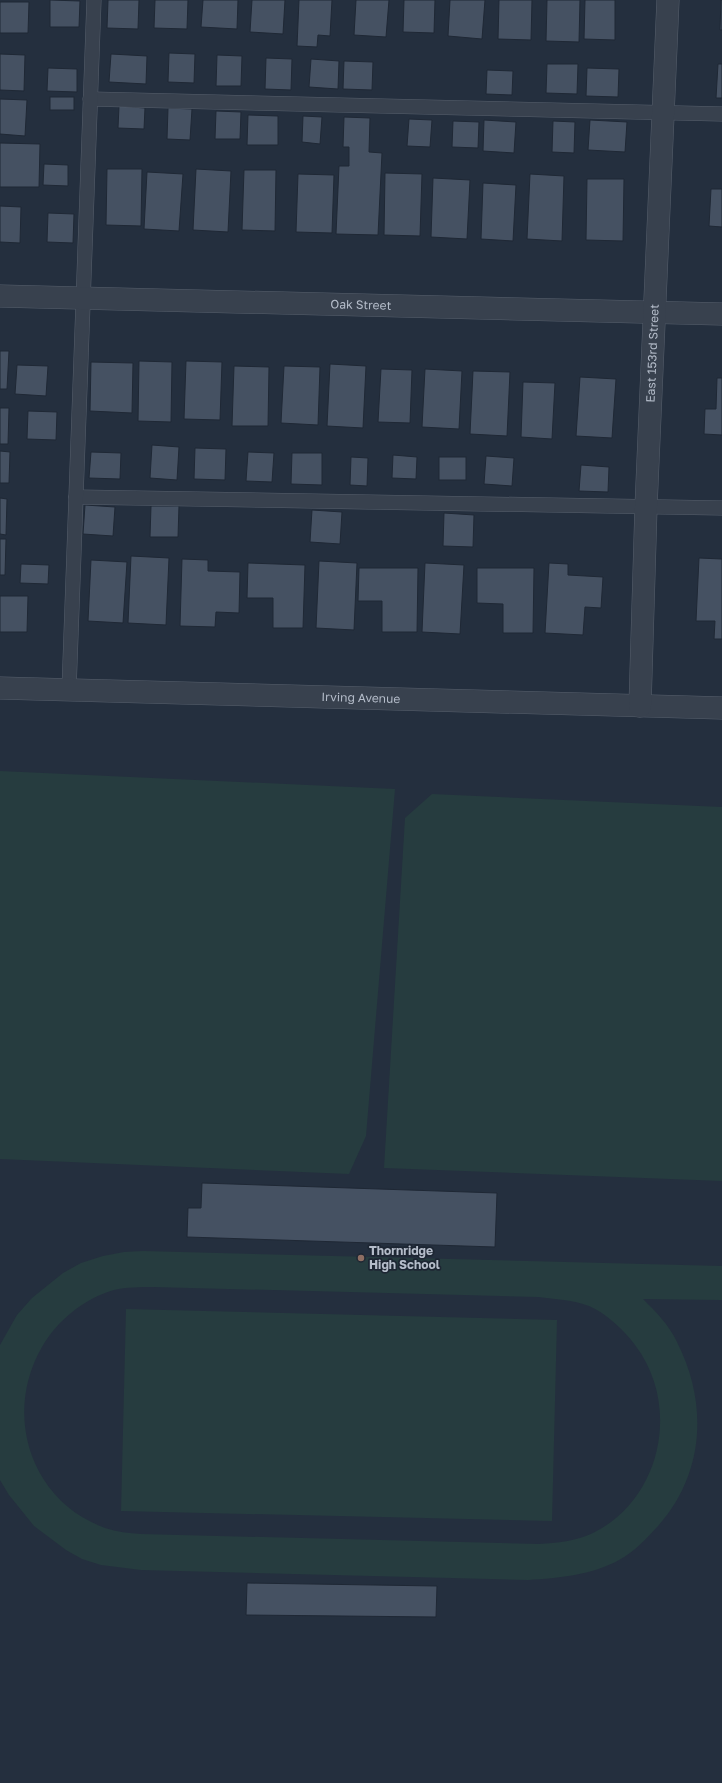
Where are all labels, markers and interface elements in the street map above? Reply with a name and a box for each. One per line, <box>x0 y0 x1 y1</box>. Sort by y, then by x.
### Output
street label: Oak Street <box>330 296 392 313</box>
street label: East 153rd Street <box>643 303 662 403</box>
street label: Irving Avenue <box>321 689 401 706</box>
place label: Thornridge High School <box>369 1243 440 1272</box>
marker: Thornridge High School <box>356 1253 366 1263</box>

